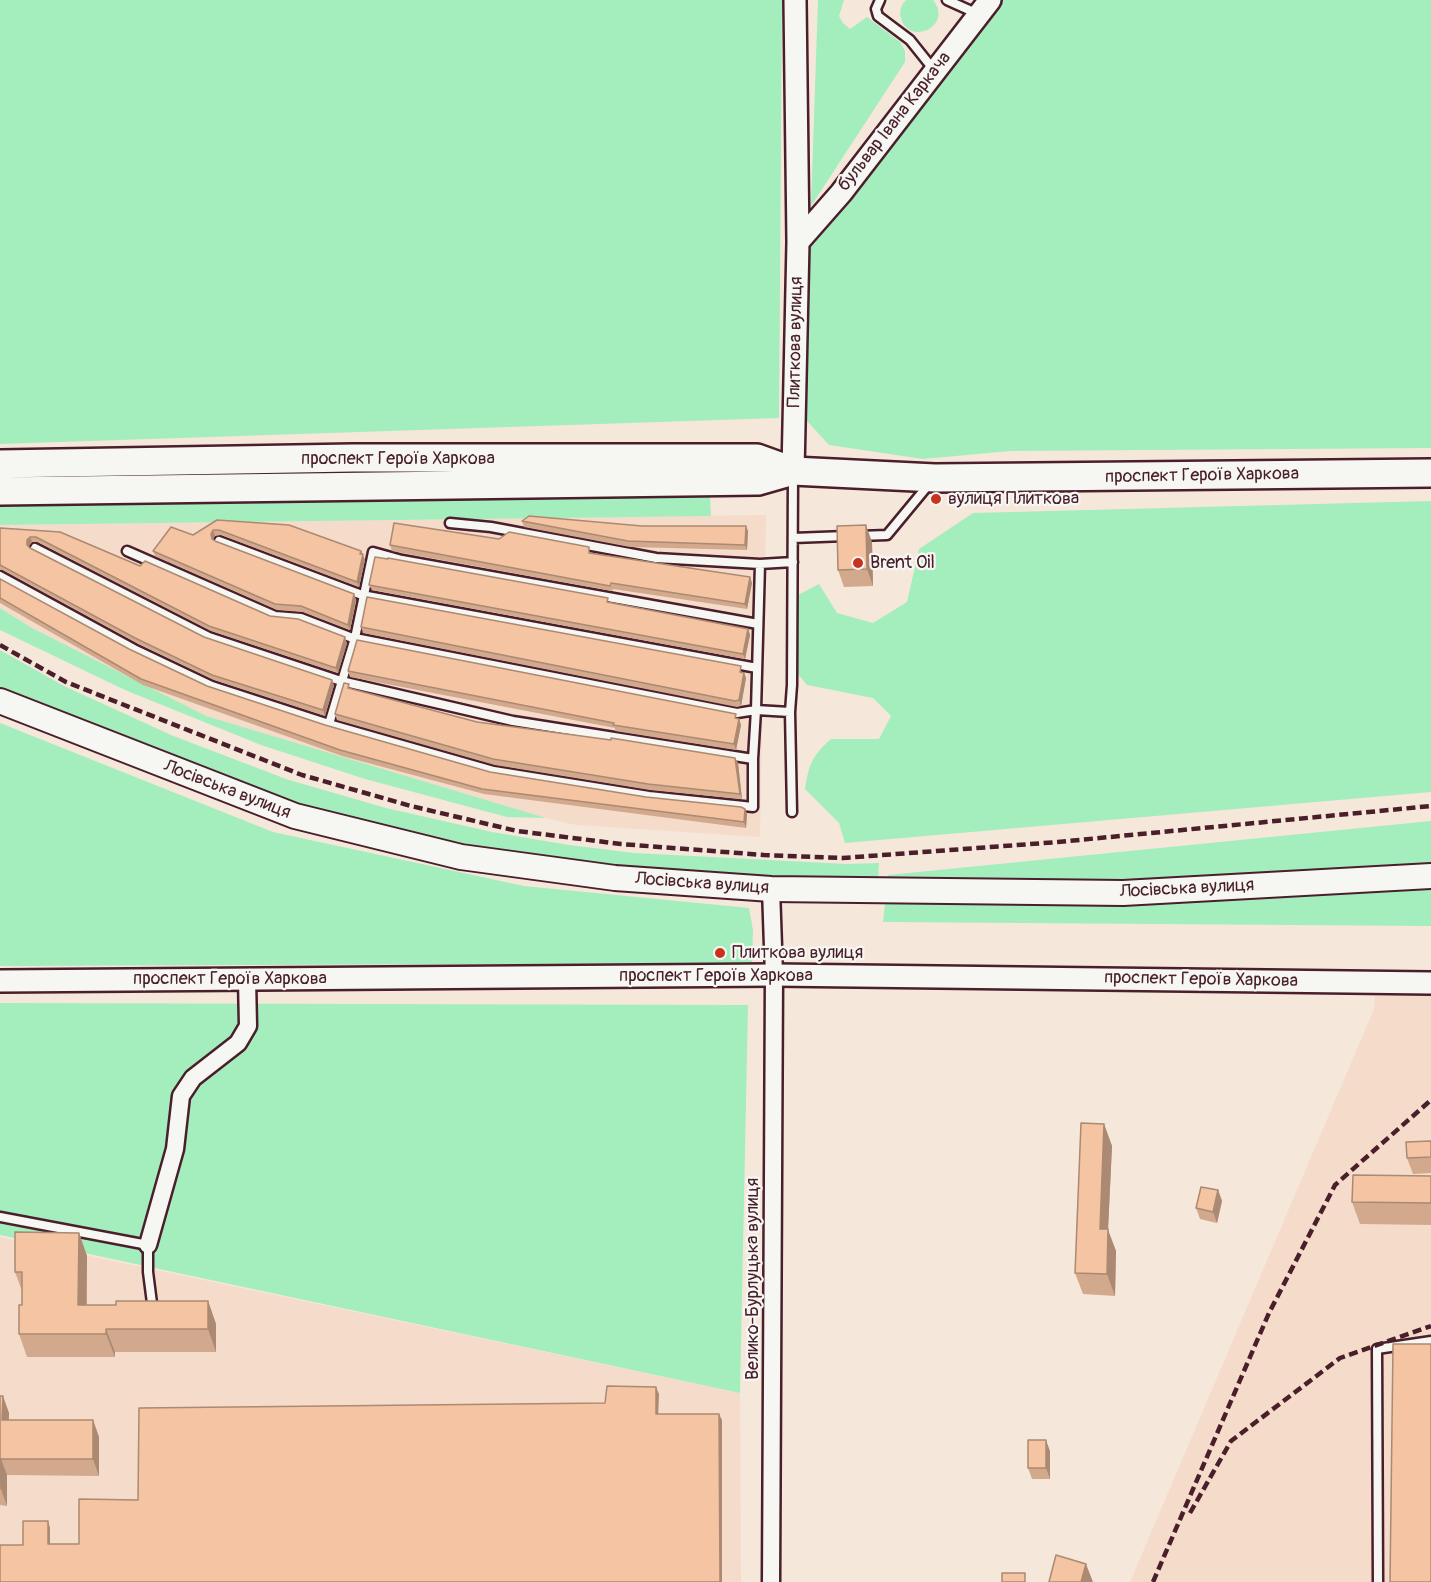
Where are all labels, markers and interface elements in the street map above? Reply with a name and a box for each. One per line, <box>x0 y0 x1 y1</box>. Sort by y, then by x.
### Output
street label: бульвар Івана Каркача <box>834 48 956 196</box>
street label: Плиткова вулиця <box>784 276 808 408</box>
street label: проспект Героїв Харкова <box>301 448 495 470</box>
street label: проспект Героїв Харкова <box>1105 464 1299 488</box>
place label: вулиця Плиткова <box>948 488 1079 510</box>
marker: вулиця Плиткова <box>929 492 943 506</box>
place label: Brent Oil <box>870 552 935 574</box>
marker: Brent Oil <box>851 556 865 570</box>
street label: Лосівська вулиця <box>160 756 294 824</box>
street label: Лосівська вулиця <box>634 869 770 899</box>
street label: Лосівська вулиця <box>1119 875 1255 903</box>
place label: Плиткова вулиця <box>732 942 863 964</box>
marker: Плиткова вулиця <box>713 946 727 960</box>
street label: проспект Героїв Харкова <box>619 965 813 987</box>
street label: проспект Героїв Харкова <box>133 968 327 990</box>
street label: проспект Героїв Харкова <box>1104 968 1298 992</box>
street label: Велико-Бурлуцька вулиця <box>742 1178 764 1380</box>

